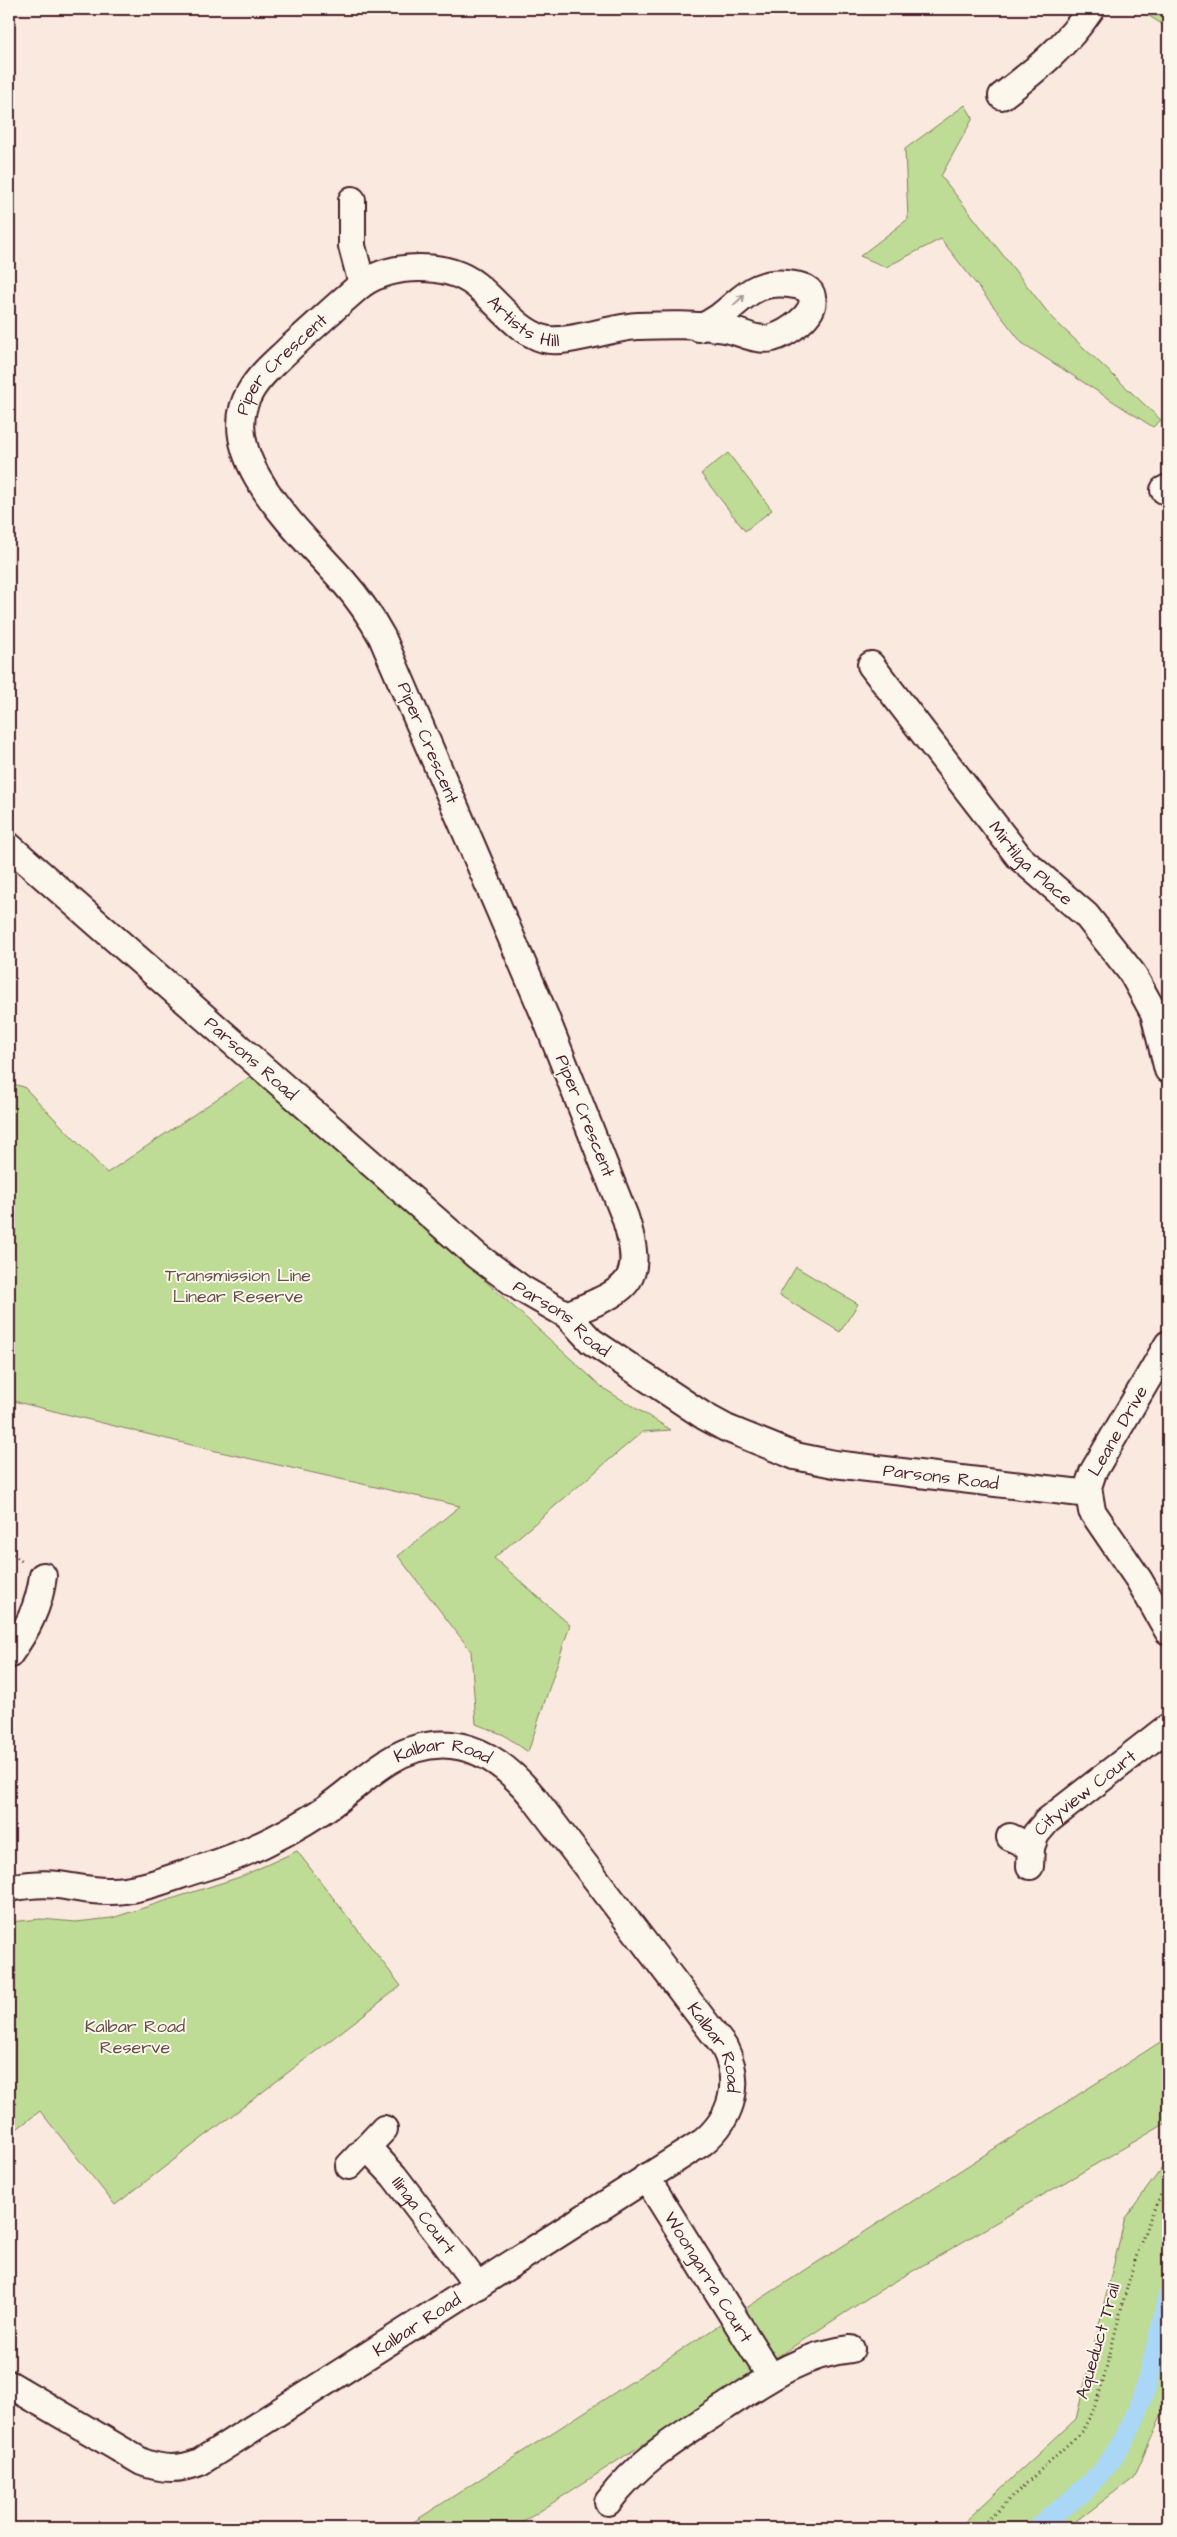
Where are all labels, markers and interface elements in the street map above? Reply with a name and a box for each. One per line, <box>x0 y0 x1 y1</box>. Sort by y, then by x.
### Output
street label: Artists Hill <box>482 289 560 353</box>
one-way arrow <box>733 294 745 306</box>
street label: Piper Crescent <box>229 307 333 418</box>
street label: Piper Crescent <box>391 678 465 808</box>
street label: Mirtilga Place <box>983 815 1079 911</box>
street label: Parsons Road <box>199 1010 303 1106</box>
street label: Piper Crescent <box>549 1051 621 1182</box>
park label: Transmission Line Linear Reserve <box>165 1263 311 1309</box>
street label: Parsons Road <box>508 1274 615 1363</box>
street label: Leane Drive <box>1082 1381 1154 1481</box>
street label: Parsons Road <box>882 1457 1000 1496</box>
street label: Kalbar Road <box>389 1732 497 1770</box>
street label: Cityview Court <box>1027 1743 1142 1841</box>
street label: Kalbar Road <box>682 1997 746 2094</box>
park label: Kalbar Road Reserve <box>85 2014 185 2060</box>
street label: Ilinga Court <box>386 2171 462 2260</box>
street label: Woongarra Court <box>658 2207 759 2348</box>
street label: Aqueduct Trail <box>1069 2280 1127 2402</box>
street label: Kalbar Road <box>368 2287 466 2363</box>

